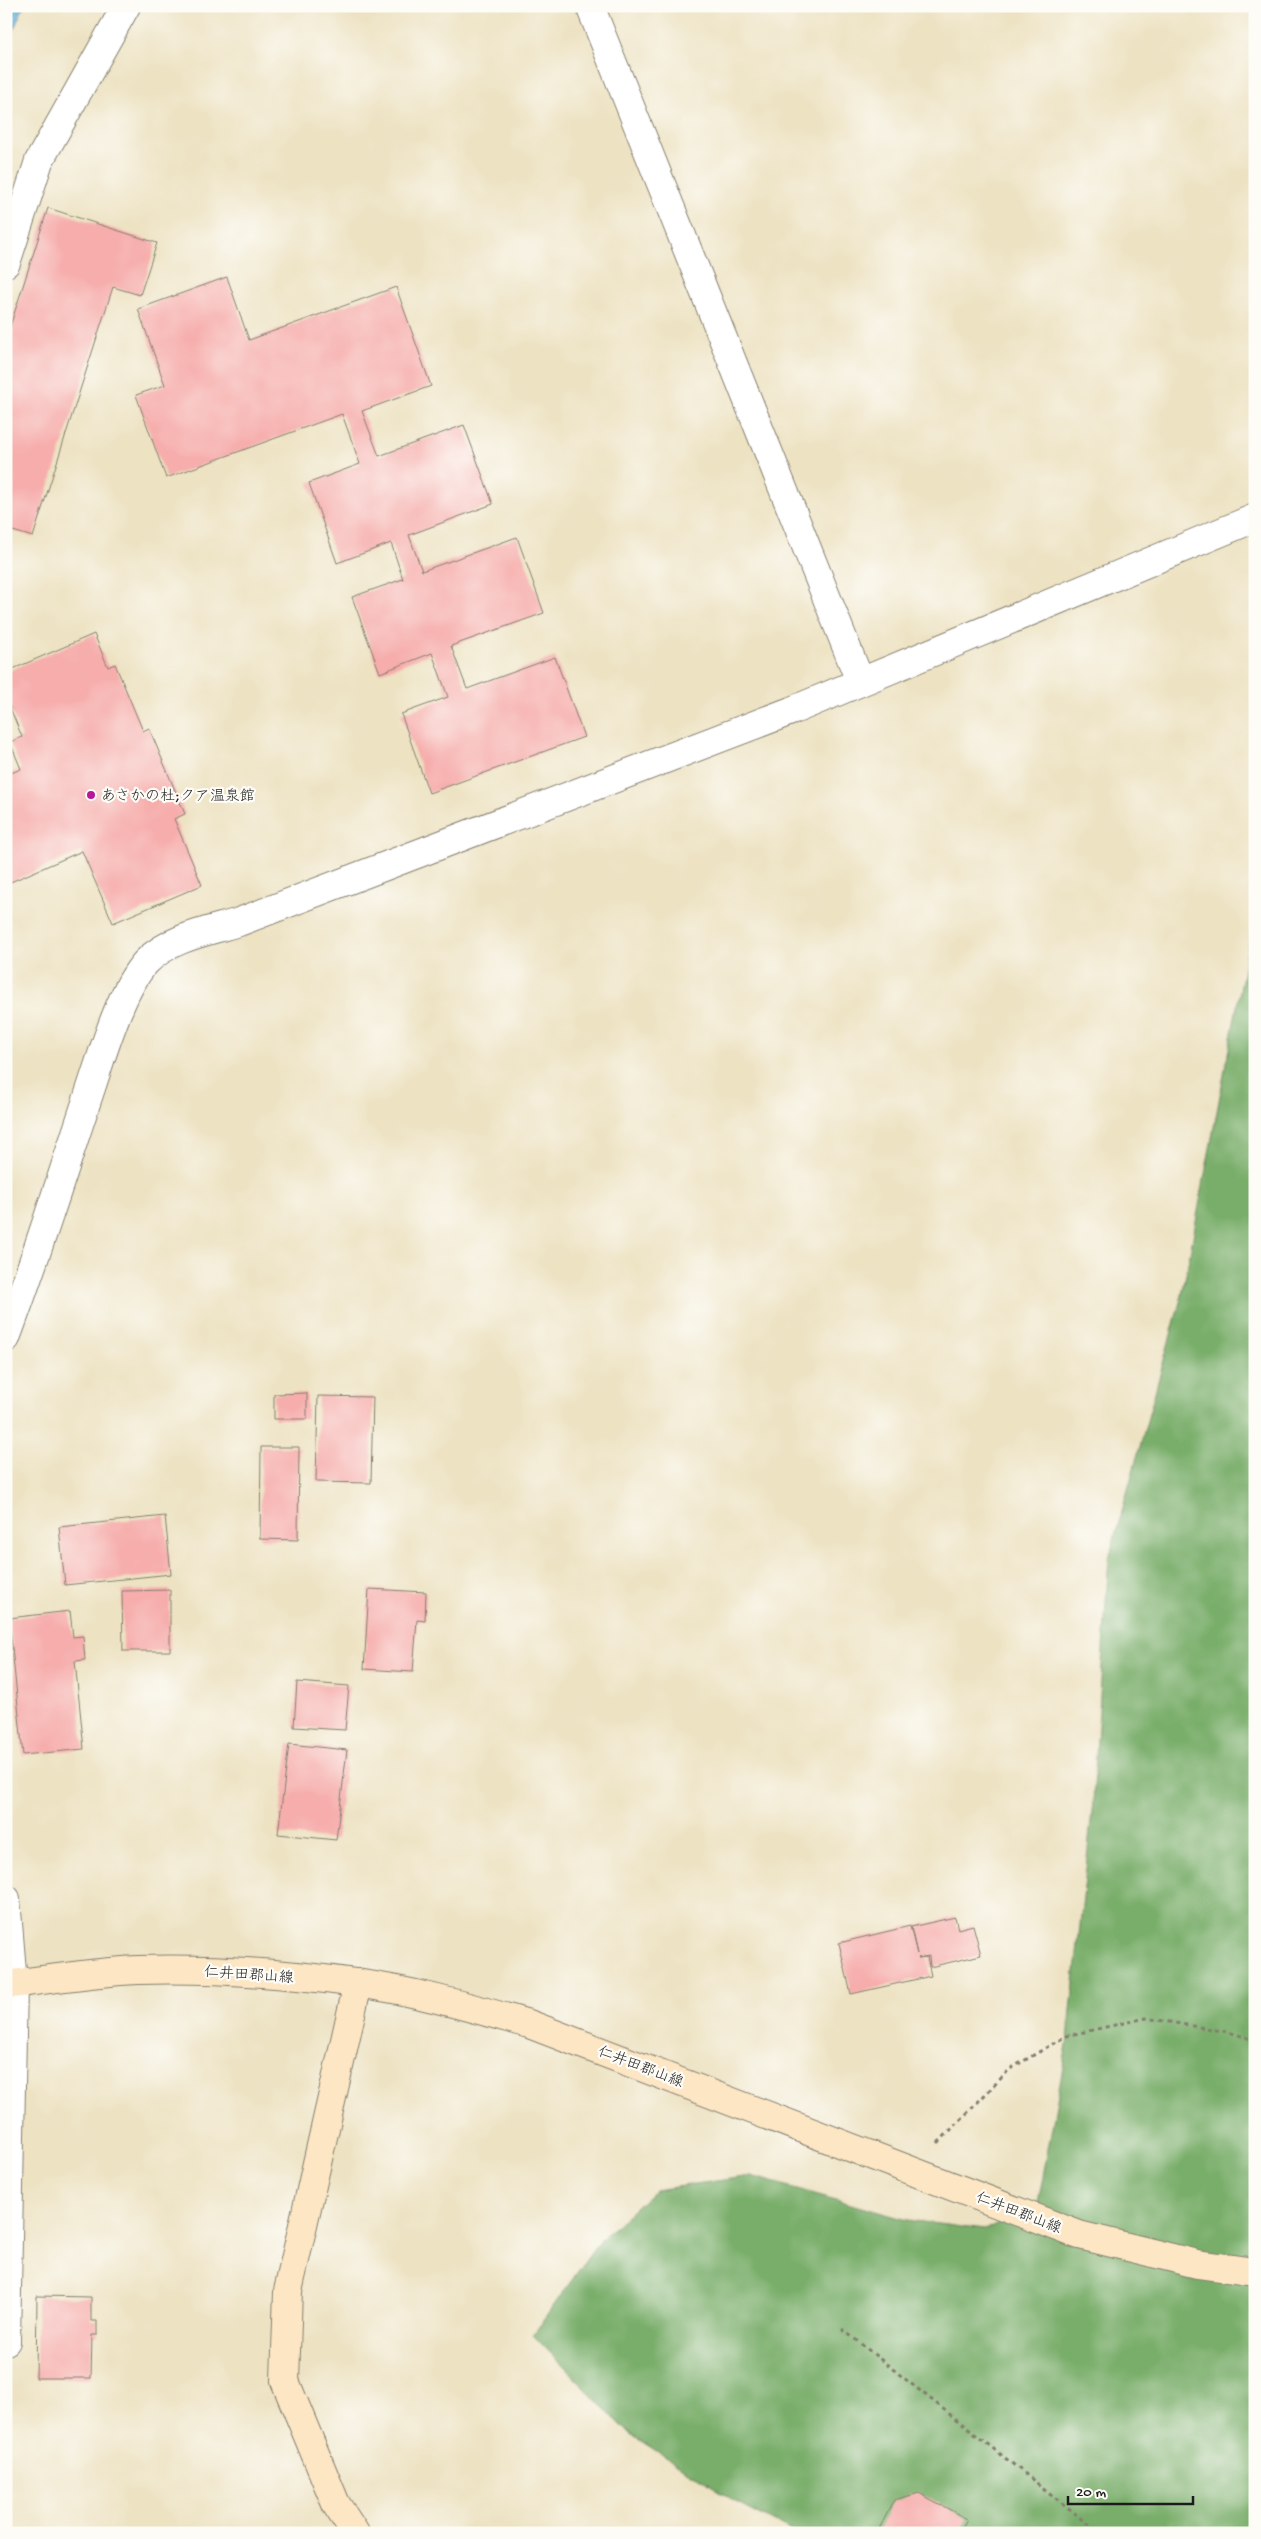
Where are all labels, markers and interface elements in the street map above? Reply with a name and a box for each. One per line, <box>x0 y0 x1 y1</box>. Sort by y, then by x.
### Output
place label: あさかの杜;クア温泉館 <box>101 787 255 806</box>
marker: あさかの杜;クア温泉館 <box>85 789 97 801</box>
street label: 仁井田郡山線 <box>203 1963 294 1988</box>
street label: 仁井田郡山線 <box>595 2042 686 2092</box>
street label: 仁井田郡山線 <box>973 2188 1064 2238</box>
scale bar <box>1068 2474 1194 2506</box>
text: 20 m <box>1076 2484 1106 2502</box>

